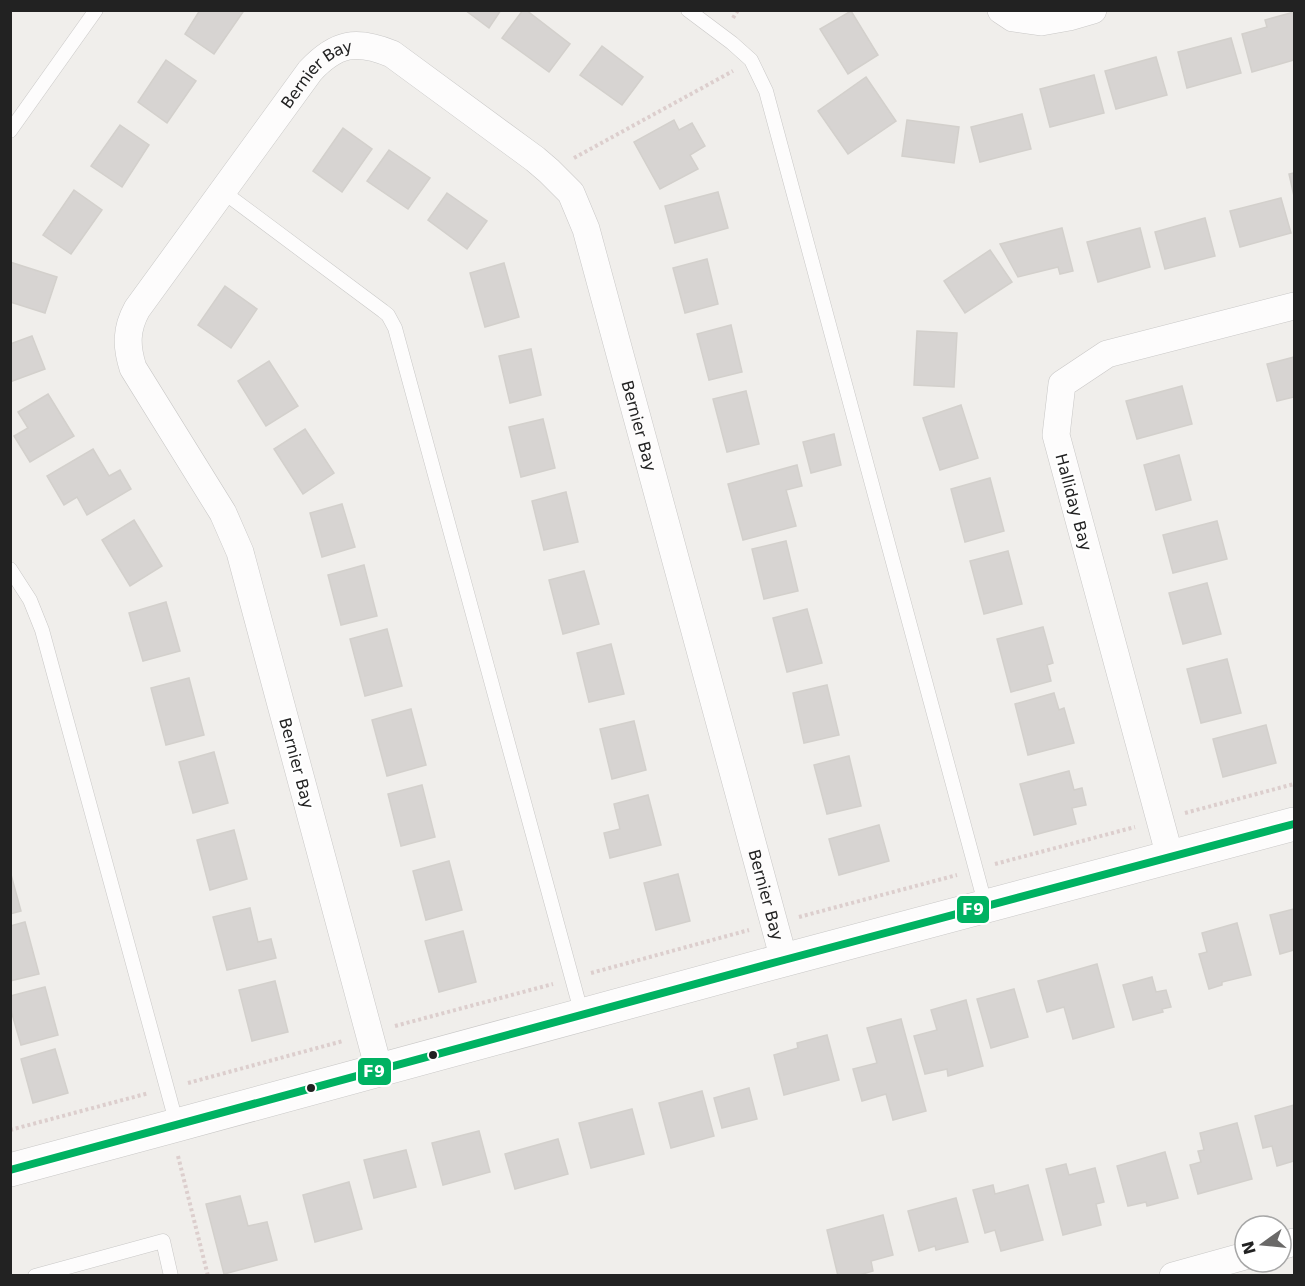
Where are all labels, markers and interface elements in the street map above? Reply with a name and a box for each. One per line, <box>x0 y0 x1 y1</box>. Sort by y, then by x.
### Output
street label: Bernier Bay <box>277 37 354 112</box>
street label: Bernier Bay <box>617 378 660 473</box>
street label: Halliday Bay <box>1051 451 1096 553</box>
street label: Bernier Bay <box>275 716 318 811</box>
street label: Bernier Bay <box>744 847 787 943</box>
line badge: F9 <box>956 895 990 924</box>
text: F9 <box>962 900 984 919</box>
unlabelled marker <box>427 1049 439 1061</box>
line badge: F9 <box>357 1057 392 1086</box>
text: F9 <box>363 1062 385 1081</box>
unlabelled marker <box>305 1082 317 1094</box>
north arrow <box>1233 1214 1293 1274</box>
text: N <box>1238 1239 1260 1257</box>

